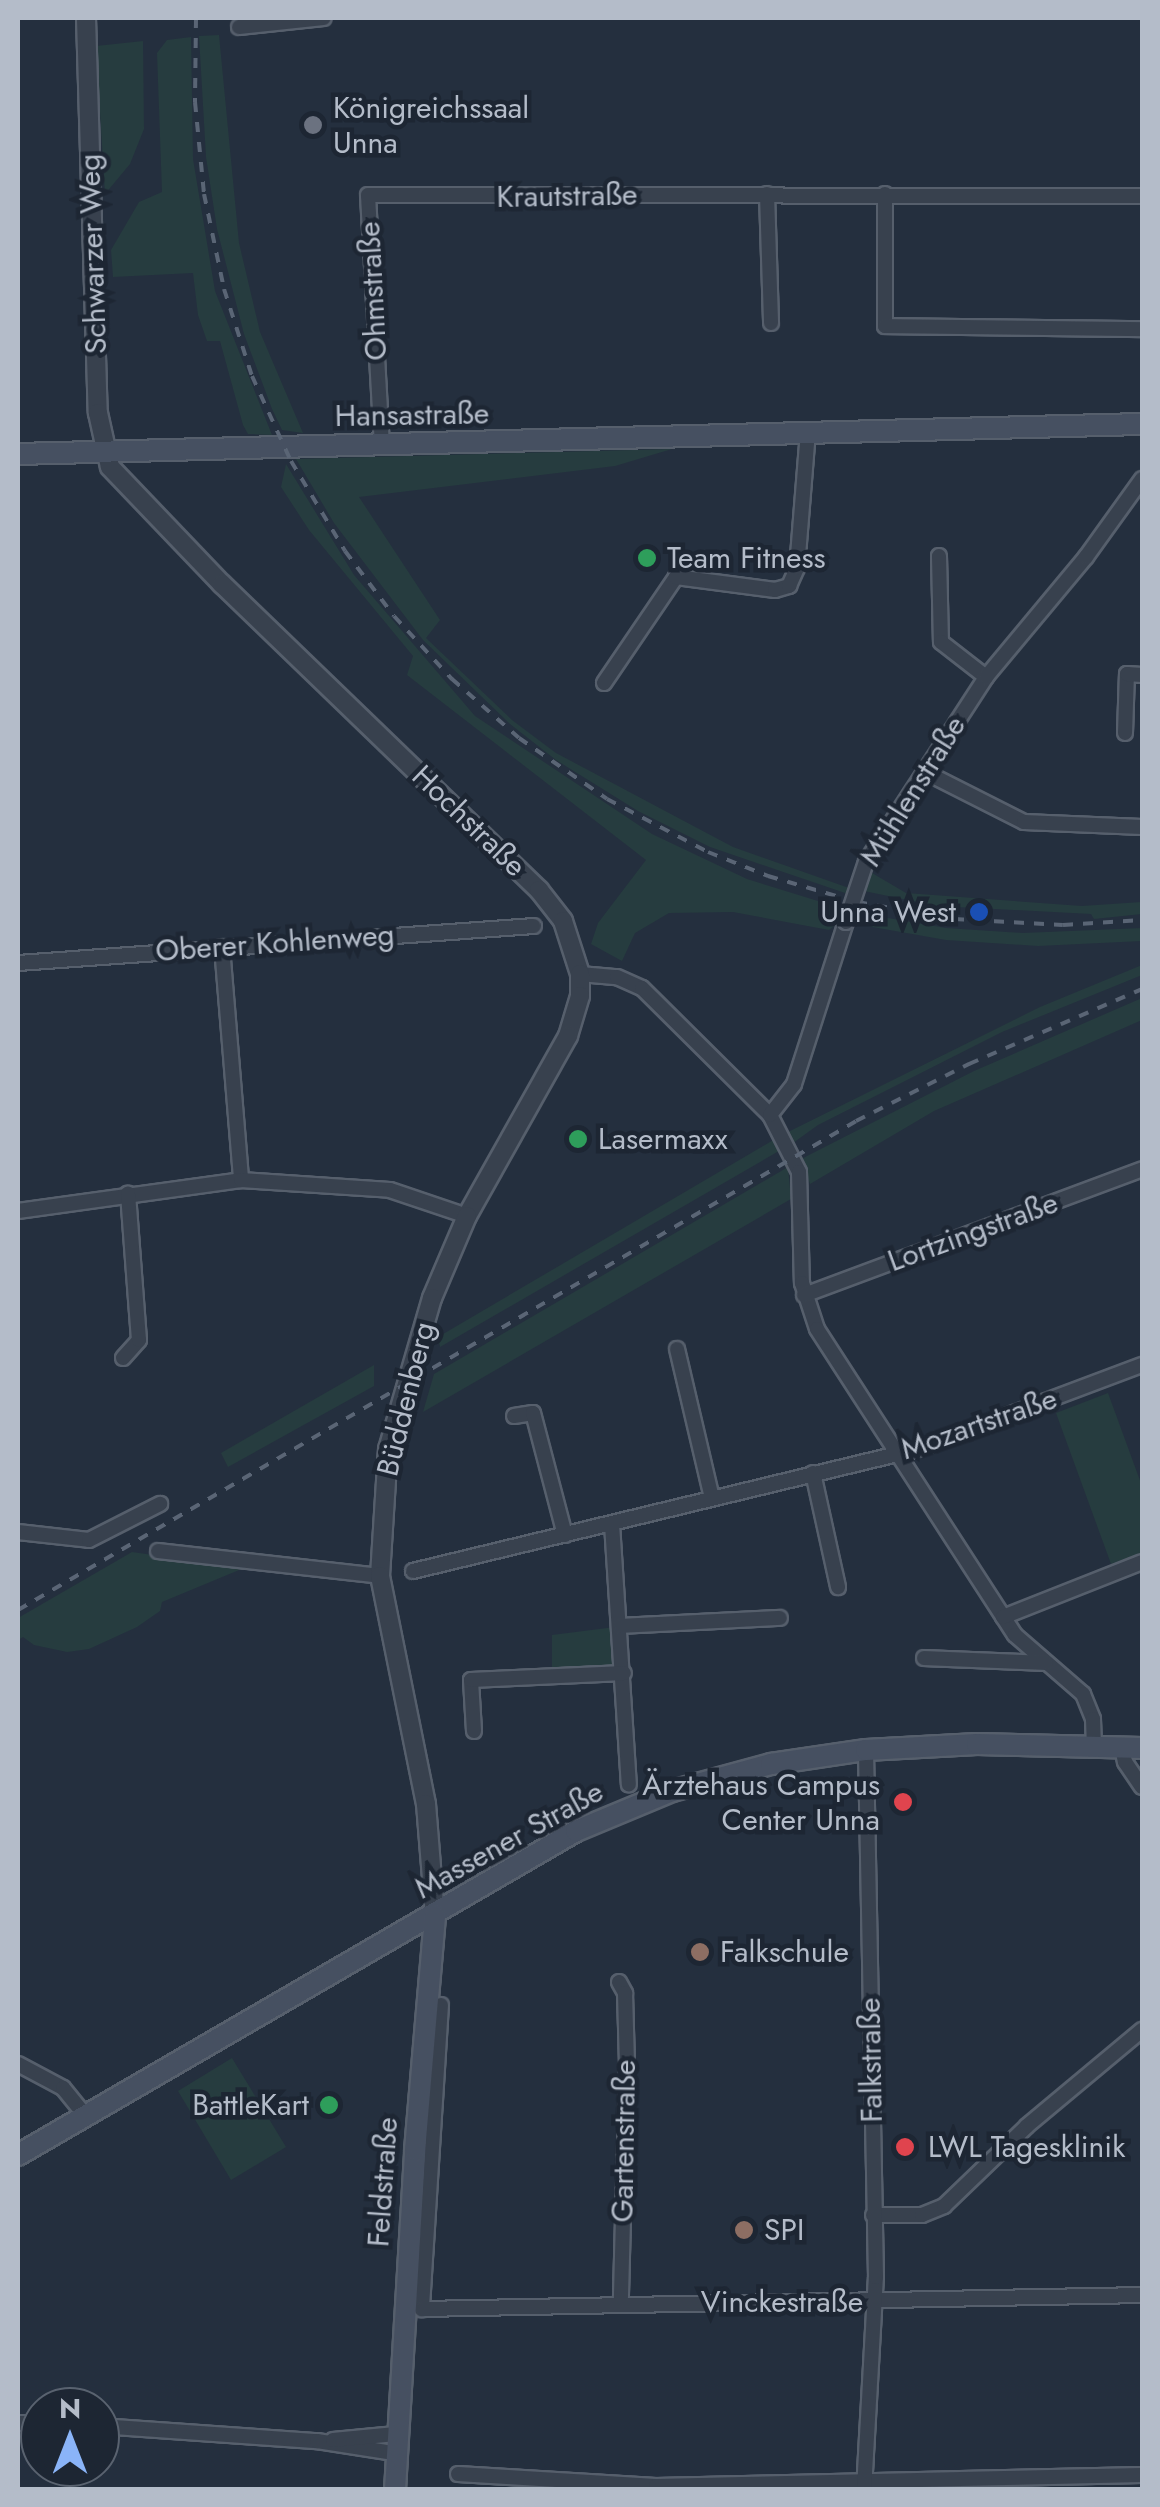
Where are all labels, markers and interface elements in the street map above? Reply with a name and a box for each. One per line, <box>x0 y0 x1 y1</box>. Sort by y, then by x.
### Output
place label: Königreichssaal Unna <box>333 90 529 160</box>
marker: Königreichssaal Unna <box>302 114 324 136</box>
street label: Schwarzer Weg <box>72 153 114 355</box>
street label: Krautstraße <box>496 177 638 215</box>
street label: Ohmstraße <box>351 221 395 361</box>
street label: Hansastraße <box>334 396 490 434</box>
place label: Team Fitness <box>667 540 826 576</box>
marker: Team Fitness <box>636 547 658 569</box>
street label: Mühlenstraße <box>853 709 973 873</box>
street label: Hochstraße <box>405 758 533 884</box>
place label: Unna West <box>820 894 956 930</box>
marker: Unna West <box>966 899 992 925</box>
street label: Oberer Kohlenweg <box>154 917 396 969</box>
place label: Lasermaxx <box>598 1121 728 1157</box>
marker: Lasermaxx <box>567 1128 589 1150</box>
street label: Lortzingstraße <box>883 1185 1063 1279</box>
street label: Büddenberg <box>369 1318 443 1480</box>
street label: Mozartstraße <box>896 1381 1062 1467</box>
place label: Ärztehaus Campus Center Unna <box>642 1767 880 1838</box>
street label: Massener Straße <box>409 1773 609 1907</box>
marker: Ärztehaus Campus Center Unna <box>890 1789 916 1815</box>
place label: Falkschule <box>720 1934 849 1970</box>
marker: Falkschule <box>689 1941 711 1963</box>
street label: Falkstraße <box>852 1997 890 2123</box>
street label: Gartenstraße <box>605 2059 643 2223</box>
place label: BattleKart <box>192 2087 309 2123</box>
marker: BattleKart <box>318 2094 340 2116</box>
street label: Feldstraße <box>361 2116 405 2248</box>
place label: LWL Tagesklinik <box>928 2129 1125 2165</box>
marker: LWL Tagesklinik <box>892 2134 918 2160</box>
place label: SPI <box>764 2212 804 2248</box>
marker: SPI <box>733 2219 755 2241</box>
street label: Vinckestraße <box>701 2284 863 2320</box>
north arrow <box>20 2387 120 2487</box>
text: N <box>59 2388 81 2429</box>

